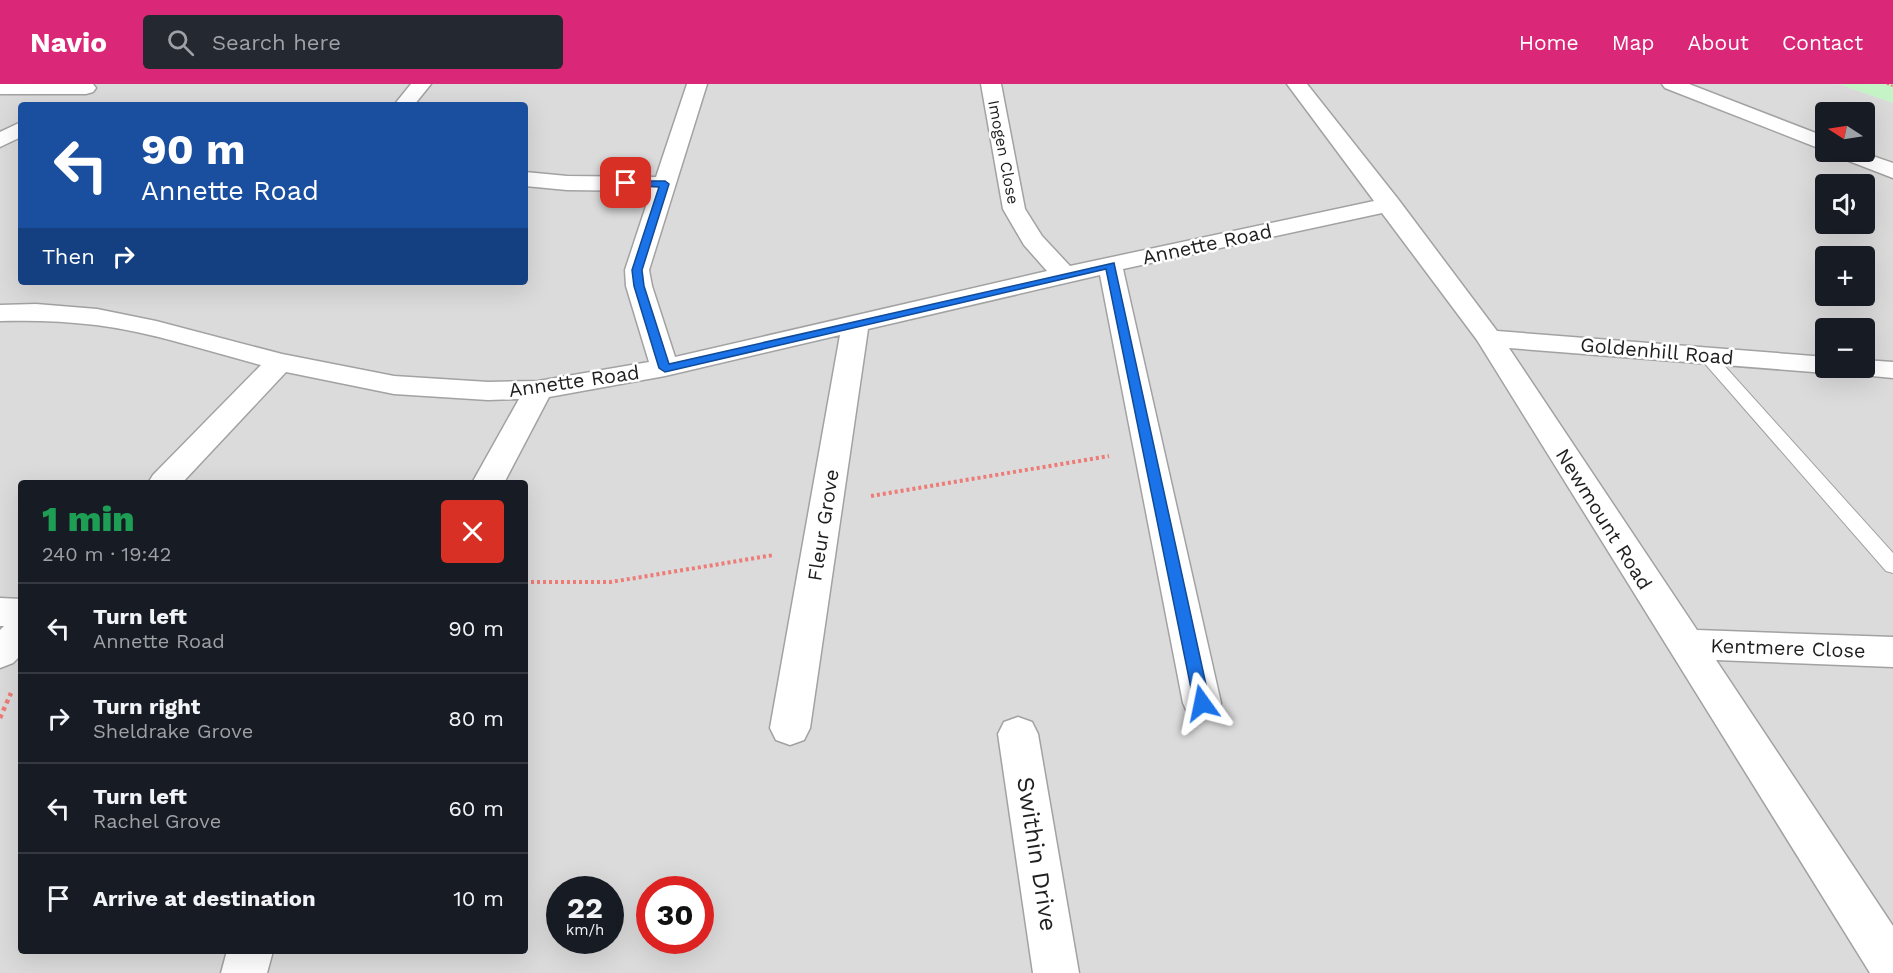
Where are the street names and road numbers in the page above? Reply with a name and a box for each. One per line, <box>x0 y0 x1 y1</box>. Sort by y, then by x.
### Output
street label: Imogen Close <box>984 98 1023 206</box>
street label: Annette Road <box>1140 219 1274 269</box>
street label: Goldenhill Road <box>1579 332 1735 370</box>
street label: Annette Road <box>507 360 641 402</box>
street label: Newmount Road <box>1551 444 1657 594</box>
street label: Fleur Grove <box>802 467 844 583</box>
street label: Kentmere Close <box>1710 633 1866 663</box>
street label: Swithin Drive <box>1011 775 1063 933</box>

